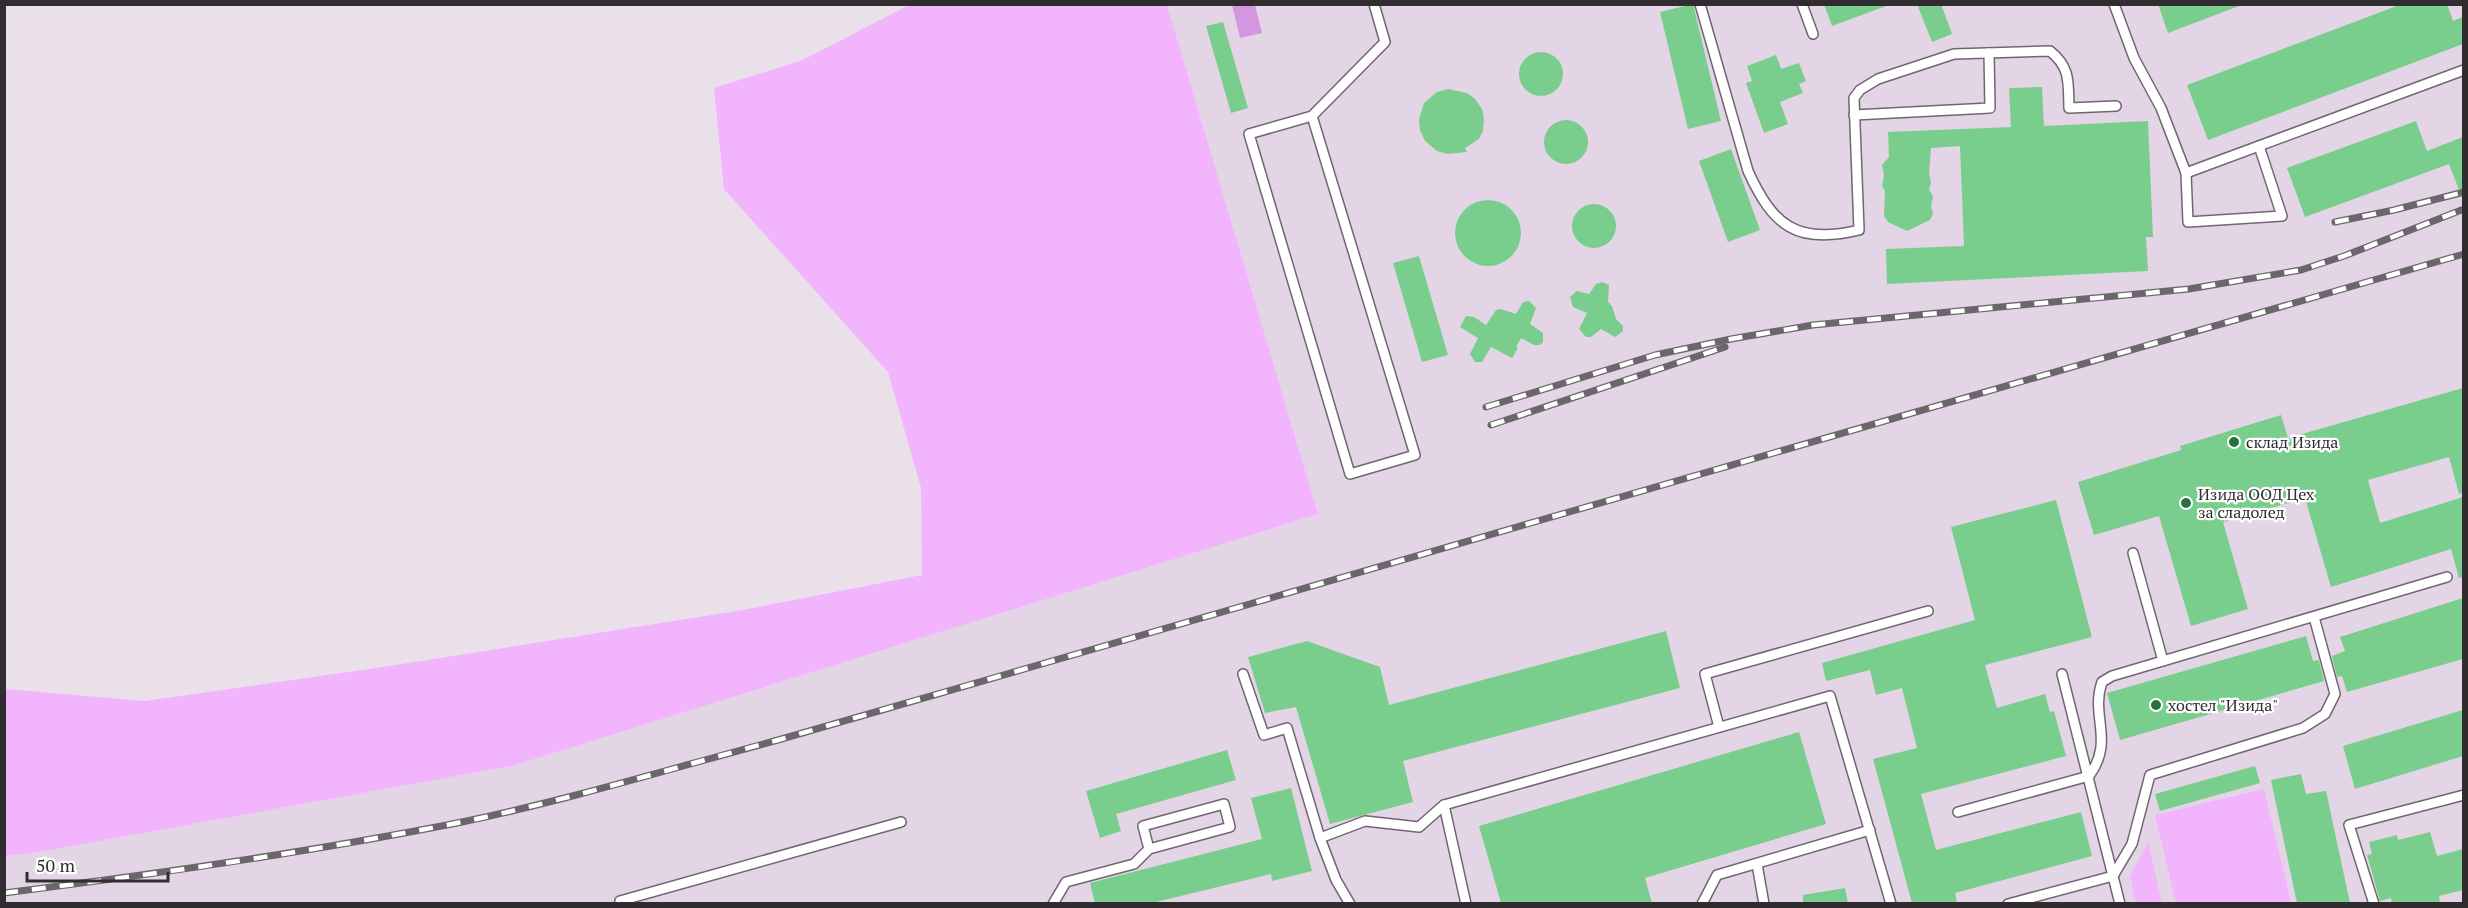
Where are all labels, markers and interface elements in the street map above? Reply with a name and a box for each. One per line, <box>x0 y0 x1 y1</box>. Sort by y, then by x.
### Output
place label: склад Изида <box>2246 431 2338 453</box>
marker: склад Изида <box>2227 435 2241 449</box>
place label: Изида ООД Цех за сладолед <box>2198 483 2315 523</box>
marker: Изида ООД Цех за сладолед <box>2179 496 2193 510</box>
place label: хостел "Изида" <box>2168 694 2278 716</box>
marker: хостел "Изида" <box>2149 698 2163 712</box>
scale bar <box>27 845 168 883</box>
text: 50 m <box>36 853 76 877</box>

